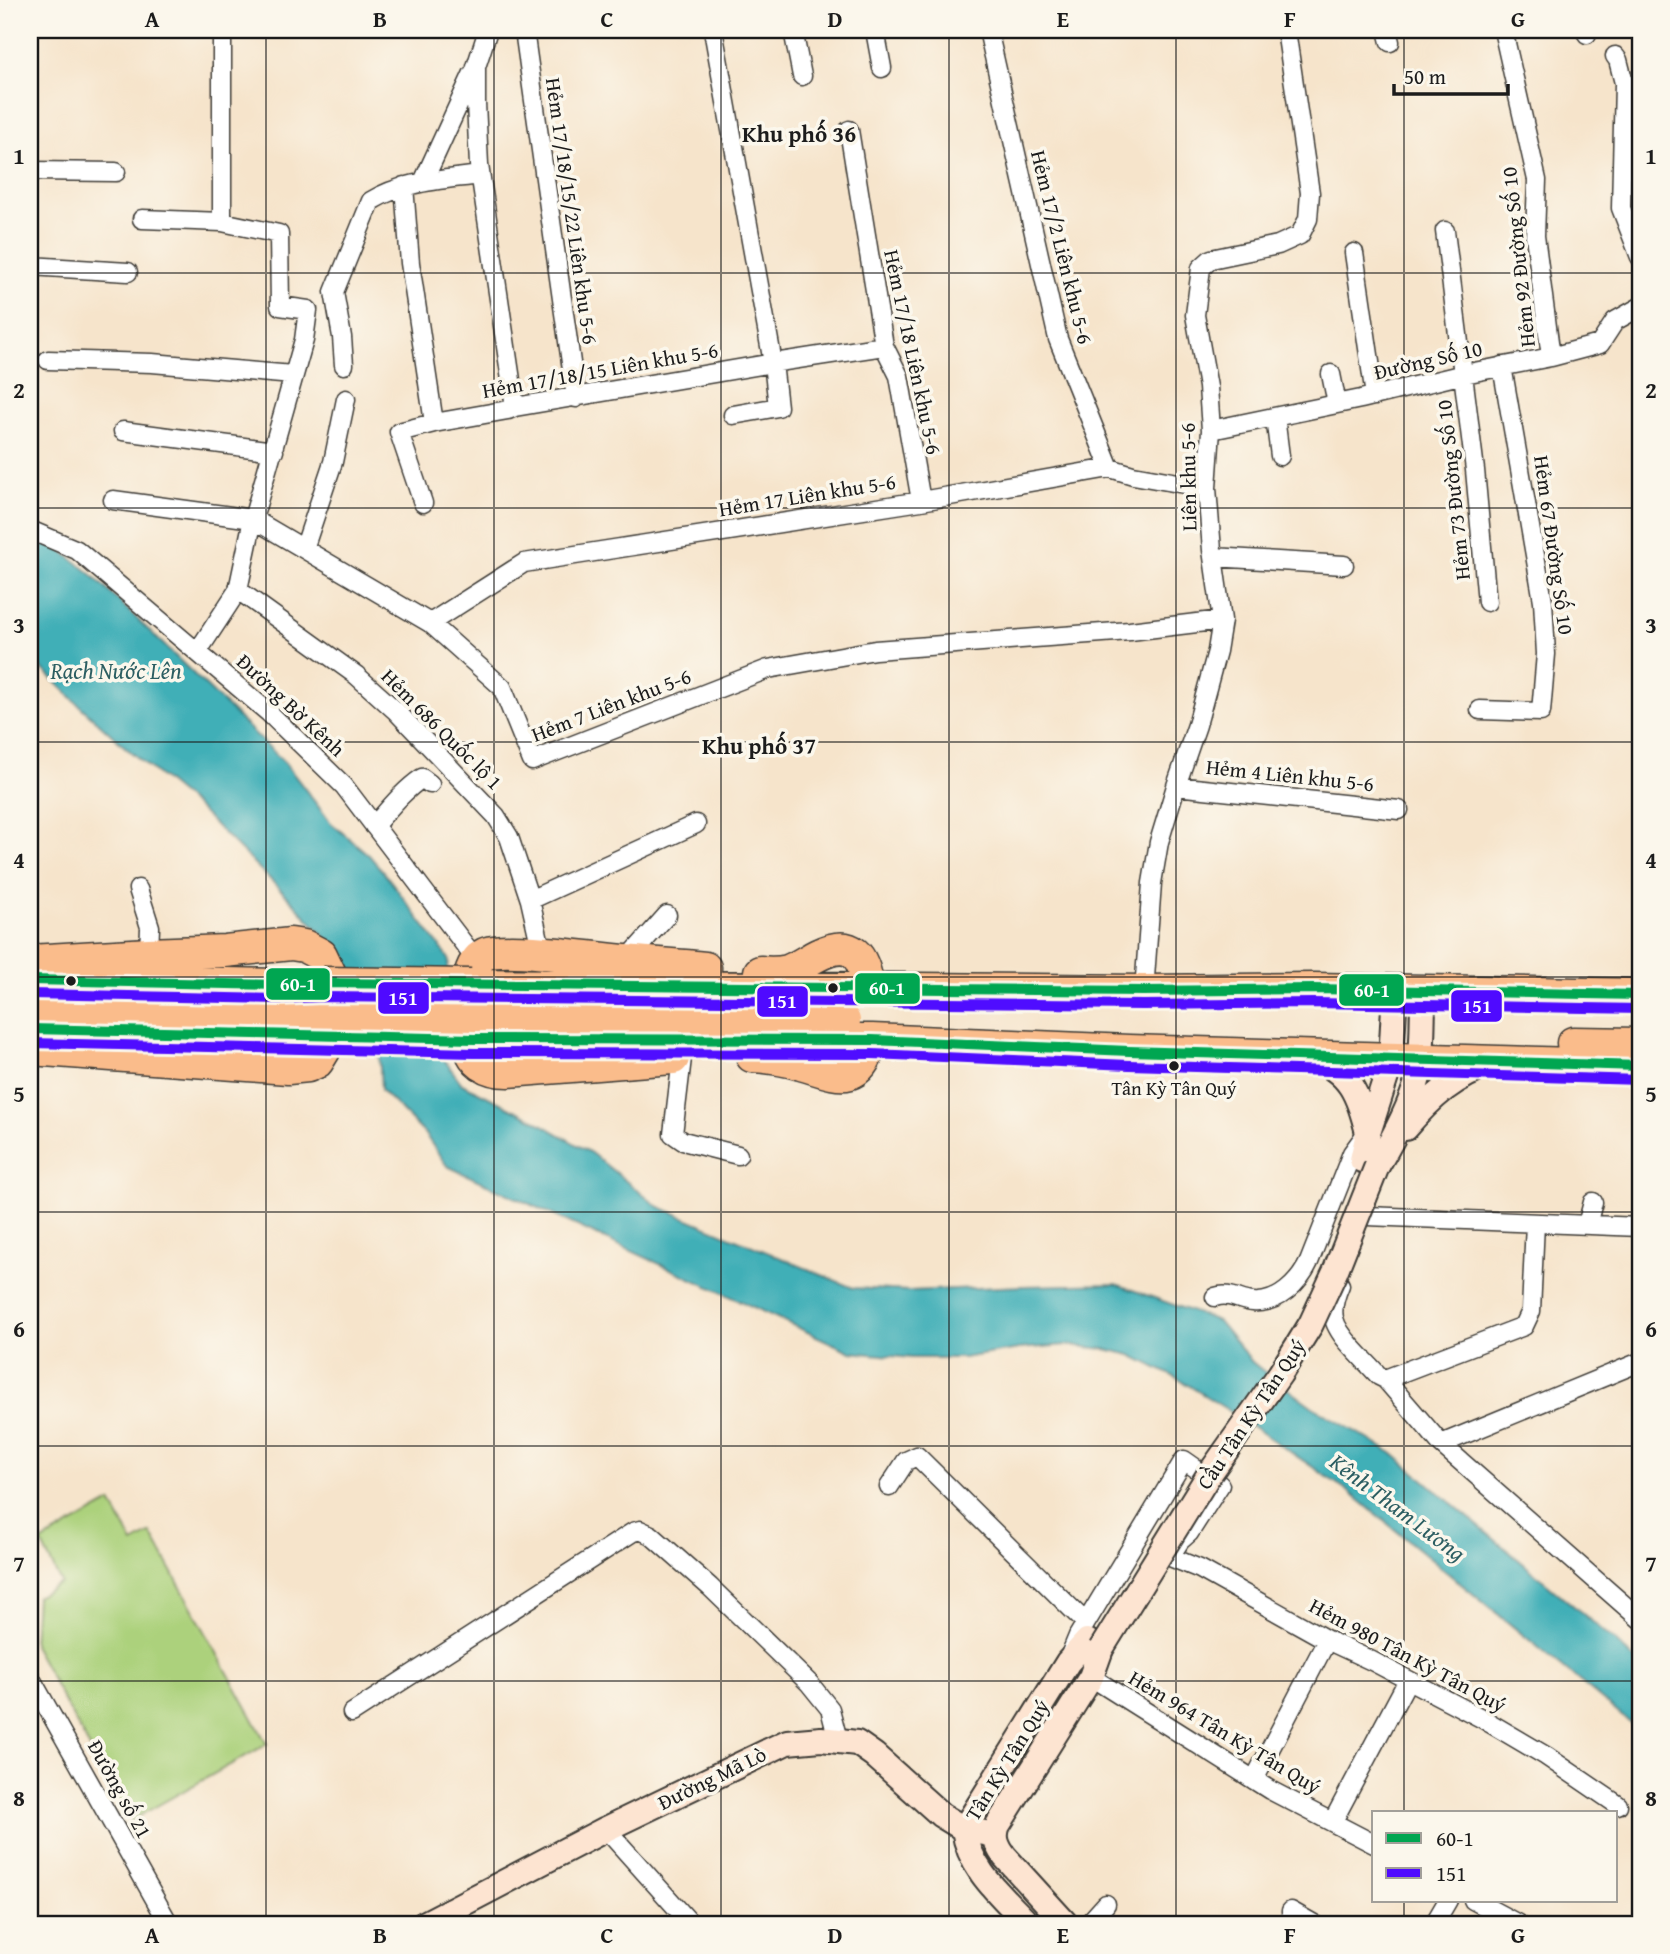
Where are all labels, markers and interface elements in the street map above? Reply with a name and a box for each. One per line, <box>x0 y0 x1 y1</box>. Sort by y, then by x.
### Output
text: A <box>145 2 160 35</box>
text: B <box>373 2 387 35</box>
text: C <box>600 2 614 35</box>
text: D <box>828 2 843 35</box>
text: E <box>1057 2 1069 35</box>
text: F <box>1284 2 1296 35</box>
text: G <box>1511 2 1525 35</box>
scale bar <box>1394 52 1507 96</box>
text: 50 m <box>1404 61 1446 92</box>
street label: Hẻm 17/18/15/22 Liên khu 5-6 <box>538 76 606 346</box>
district label: Khu phố 36 <box>742 117 856 150</box>
text: 1 <box>13 139 25 172</box>
text: 1 <box>1645 139 1657 172</box>
street label: Hẻm 17/2 Liên khu 5-6 <box>1023 147 1101 347</box>
street label: Hẻm 92 Đường Số 10 <box>1493 165 1543 349</box>
street label: Hẻm 17/18 Liên khu 5-6 <box>876 247 950 457</box>
street label: Đường Số 10 <box>1371 332 1485 388</box>
street label: Hẻm 17/18/15 Liên khu 5-6 <box>480 334 720 406</box>
text: 2 <box>13 373 25 406</box>
text: 2 <box>1645 373 1657 406</box>
street label: Hẻm 73 Đường Số 10 <box>1428 398 1478 582</box>
street label: Liên khu 5-6 <box>1172 423 1204 531</box>
street label: Hẻm 67 Đường Số 10 <box>1526 453 1582 637</box>
street label: Hẻm 17 Liên khu 5-6 <box>716 466 898 524</box>
text: 3 <box>13 608 25 641</box>
text: 3 <box>1645 608 1657 641</box>
street label: Đường Bờ Kênh <box>230 646 352 764</box>
water label: Rạch Nước Lên <box>49 654 182 687</box>
street label: Hẻm 7 Liên khu 5-6 <box>527 660 695 750</box>
street label: Hẻm 686 Quốc lộ 1 <box>374 661 510 797</box>
district label: Khu phố 37 <box>702 729 816 762</box>
street label: Hẻm 4 Liên khu 5-6 <box>1205 751 1375 799</box>
text: 4 <box>13 843 25 876</box>
text: 4 <box>1645 843 1657 876</box>
line badge: 60-1 <box>265 967 331 1001</box>
text: 60-1 <box>280 970 316 998</box>
line badge: 60-1 <box>854 972 921 1005</box>
line badge: 60-1 <box>1338 973 1405 1007</box>
unlabelled marker <box>64 974 78 988</box>
text: 60-1 <box>869 974 905 1002</box>
text: 60-1 <box>1354 976 1390 1004</box>
line badge: 151 <box>377 981 430 1015</box>
unlabelled marker <box>826 981 840 995</box>
text: 151 <box>388 984 418 1012</box>
line badge: 151 <box>756 985 809 1018</box>
text: 151 <box>767 987 797 1015</box>
line badge: 151 <box>1450 989 1503 1023</box>
text: 151 <box>1462 992 1492 1020</box>
marker: Tân Kỳ Tân Quý <box>1167 1059 1181 1073</box>
place label: Tân Kỳ Tân Quý <box>1111 1074 1237 1102</box>
text: 5 <box>13 1077 25 1110</box>
text: 5 <box>1645 1077 1657 1110</box>
text: 6 <box>13 1312 25 1345</box>
text: 6 <box>1645 1312 1657 1345</box>
street label: Cầu Tân Kỳ Tân Quý <box>1189 1332 1313 1495</box>
water label: Kênh Tham Lương <box>1323 1444 1473 1569</box>
text: 7 <box>13 1547 25 1580</box>
text: 7 <box>1645 1547 1657 1580</box>
street label: Hẻm 980 Tân Kỳ Tân Quý <box>1304 1590 1512 1720</box>
street label: Hẻm 964 Tân Kỳ Tân Quý <box>1123 1662 1327 1802</box>
street label: Tân Kỳ Tân Quý <box>957 1693 1057 1827</box>
street label: Đường số 21 <box>80 1734 160 1844</box>
street label: Đường Mã Lò <box>652 1738 772 1818</box>
text: 8 <box>13 1781 25 1814</box>
text: 8 <box>1645 1781 1657 1814</box>
legend <box>1372 1811 1618 1902</box>
text: 60-1 <box>1436 1823 1474 1854</box>
text: 151 <box>1436 1858 1466 1889</box>
text: A <box>145 1918 160 1951</box>
text: B <box>373 1918 387 1951</box>
text: C <box>600 1918 614 1951</box>
text: D <box>828 1918 843 1951</box>
text: E <box>1057 1918 1069 1951</box>
text: F <box>1284 1918 1296 1951</box>
text: G <box>1511 1918 1525 1951</box>

